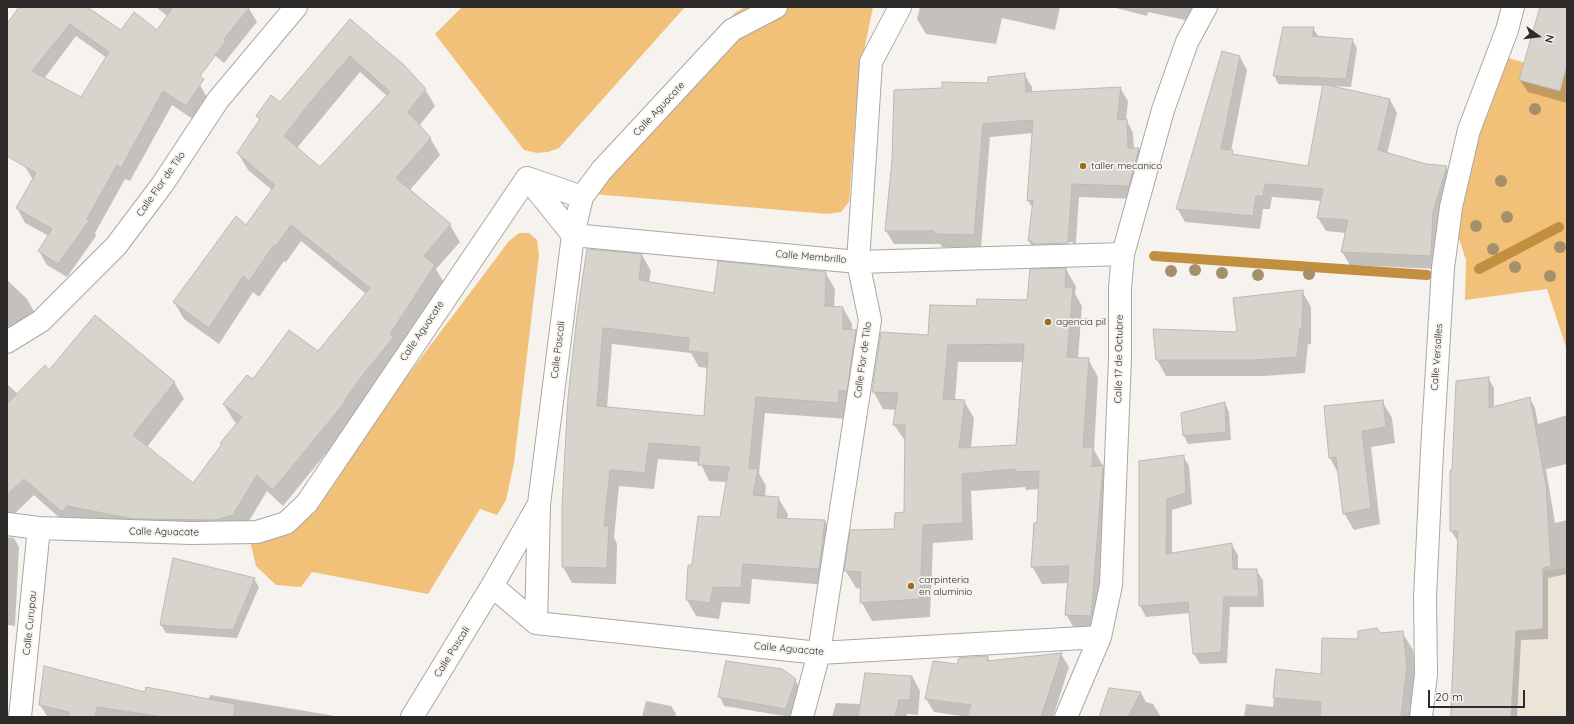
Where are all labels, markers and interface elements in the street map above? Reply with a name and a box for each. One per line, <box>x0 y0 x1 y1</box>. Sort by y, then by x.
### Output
north arrow <box>1518 16 1558 56</box>
text: N <box>1542 33 1557 45</box>
street label: Calle Aguacate <box>631 79 687 139</box>
street label: Calle Flor de Tilo <box>134 149 188 219</box>
place label: taller mecanico <box>1091 160 1162 172</box>
marker: taller mecanico <box>1078 161 1088 171</box>
street label: Calle Membrillo <box>775 248 847 266</box>
street label: Calle Aguacate <box>397 299 447 363</box>
street label: Calle 17 de Octubre <box>1112 314 1126 404</box>
place label: agencia pil <box>1056 316 1106 328</box>
marker: agencia pil <box>1043 317 1053 327</box>
street label: Calle Pascali <box>549 321 567 379</box>
street label: Calle Flor de Tilo <box>852 321 874 399</box>
street label: Calle Versalles <box>1429 323 1445 391</box>
street label: Calle Aguacate <box>129 525 199 539</box>
place label: carpinteria en aluminio <box>919 574 972 598</box>
marker: carpinteria en aluminio <box>906 581 916 591</box>
street label: Calle Curupau <box>21 590 39 656</box>
street label: Calle Pascali <box>432 624 472 680</box>
street label: Calle Aguacate <box>754 640 824 658</box>
scale bar <box>1430 682 1527 708</box>
text: 20 m <box>1435 689 1463 704</box>

